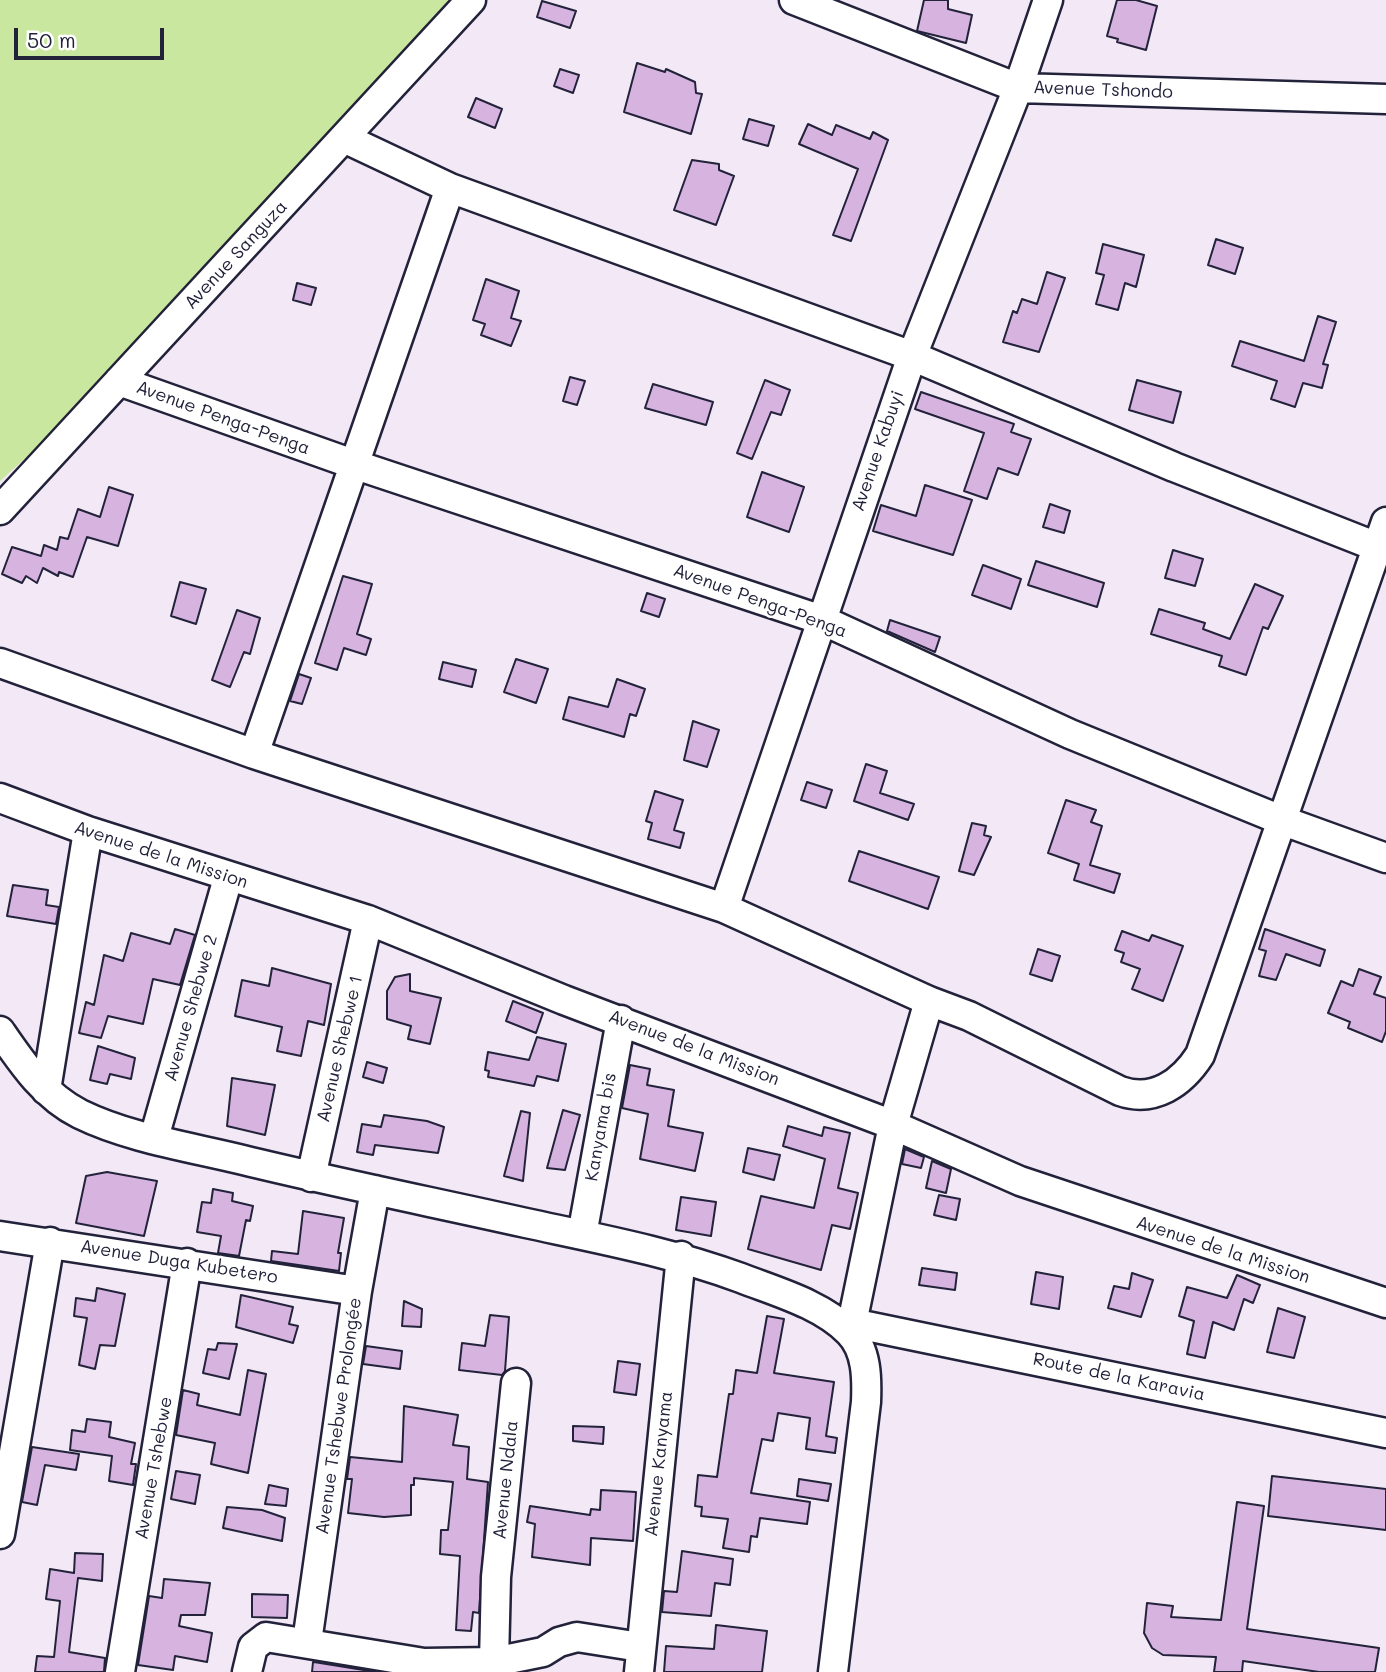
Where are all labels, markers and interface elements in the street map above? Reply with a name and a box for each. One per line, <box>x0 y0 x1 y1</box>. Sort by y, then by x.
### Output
scale bar <box>18 14 168 58</box>
text: 50 m <box>27 26 76 53</box>
street label: Avenue Tshondo <box>1033 77 1173 103</box>
street label: Avenue Sanguza <box>180 196 292 314</box>
street label: Avenue Penga-Penga <box>133 377 313 459</box>
street label: Avenue Kabuyi <box>847 388 909 514</box>
street label: Avenue Penga-Penga <box>670 560 850 642</box>
street label: Avenue de la Mission <box>71 817 251 893</box>
street label: Avenue Shebwe 2 <box>160 932 222 1084</box>
street label: Avenue Shebwe 1 <box>313 974 367 1124</box>
street label: Avenue de la Mission <box>605 1005 783 1091</box>
street label: Kanyama bis <box>581 1071 621 1183</box>
street label: Avenue de la Mission <box>1133 1212 1313 1288</box>
street label: Avenue Duga Kubetero <box>79 1236 279 1288</box>
street label: Avenue Tshebwe Prolongée <box>312 1296 366 1536</box>
street label: Route de la Karavia <box>1031 1348 1207 1406</box>
street label: Avenue Kanyama <box>641 1390 677 1538</box>
street label: Avenue Tshebwe <box>131 1395 177 1541</box>
street label: Avenue Ndala <box>489 1419 523 1541</box>

